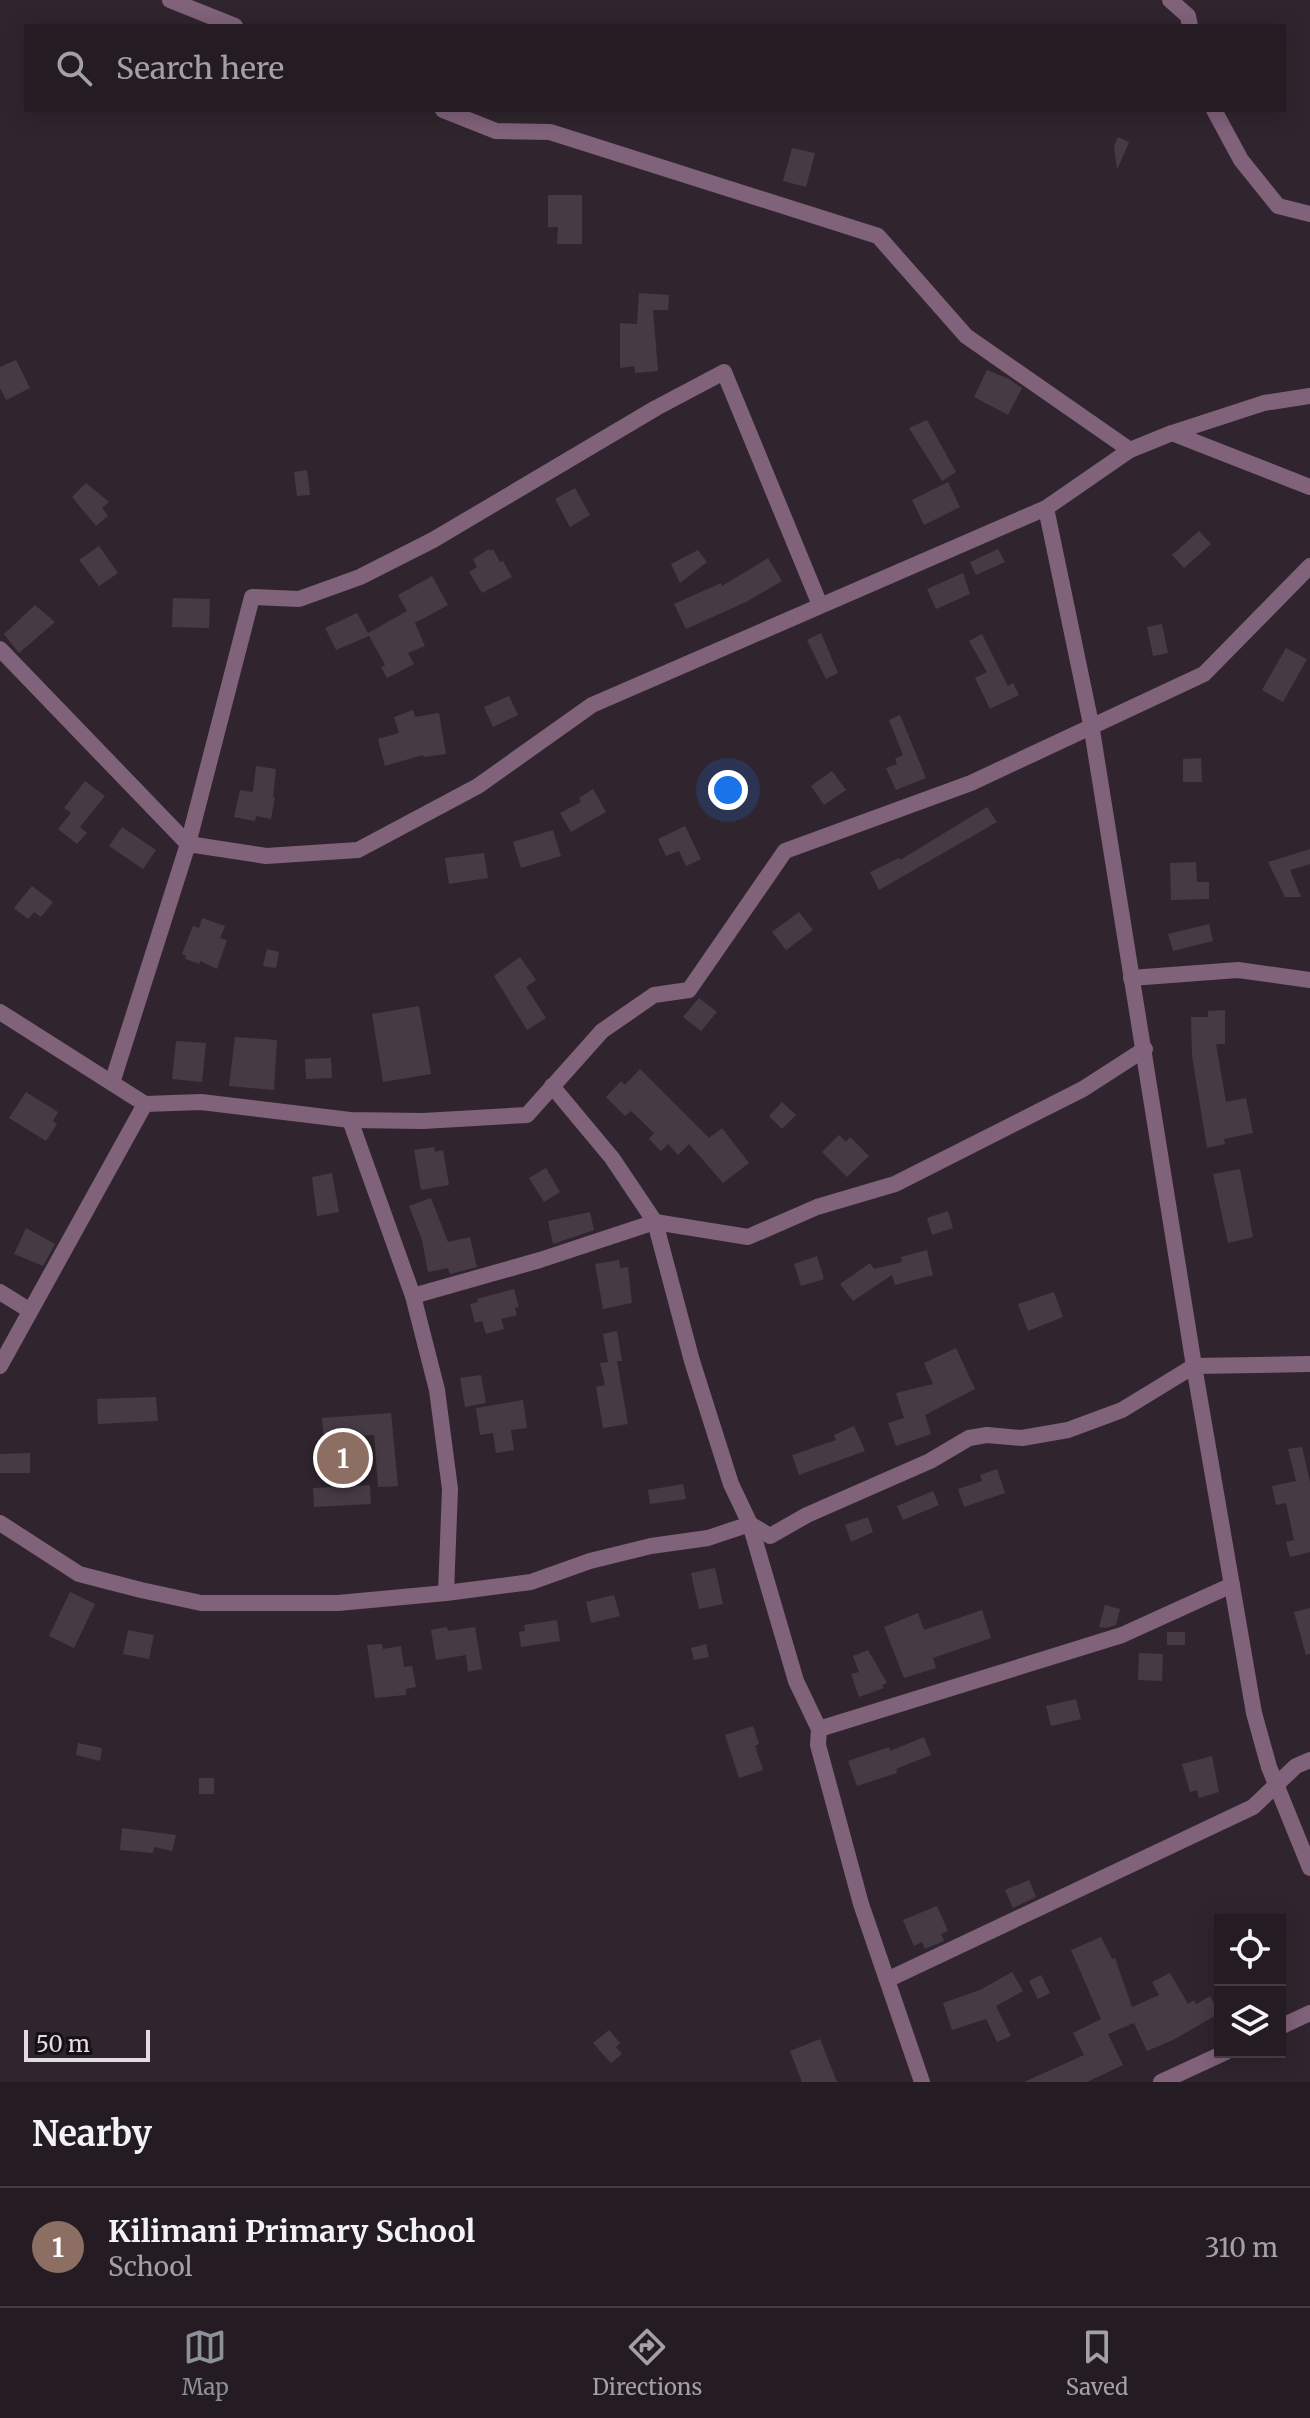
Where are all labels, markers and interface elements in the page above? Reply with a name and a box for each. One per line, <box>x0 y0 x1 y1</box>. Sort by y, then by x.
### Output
search box <box>24 24 1286 112</box>
icon: search <box>52 46 96 90</box>
text: Search here <box>116 49 284 87</box>
your location <box>708 770 748 810</box>
pin: 1 <box>317 1428 369 1488</box>
map controls <box>1214 1914 1286 2058</box>
button: locate <box>1214 1914 1286 1986</box>
button: layers <box>1214 1986 1286 2058</box>
scale bar <box>24 2026 150 2062</box>
text: 50 m <box>36 2030 90 2058</box>
text: Nearby <box>32 2113 152 2155</box>
text: Kilimani Primary School <box>108 2212 475 2250</box>
text: 1 <box>52 2231 64 2264</box>
text: 310 m <box>1205 2231 1278 2264</box>
text: School <box>108 2250 193 2283</box>
tab: Map <box>182 2325 229 2401</box>
tab: Directions <box>592 2325 702 2401</box>
tab: Saved <box>1066 2325 1128 2401</box>

